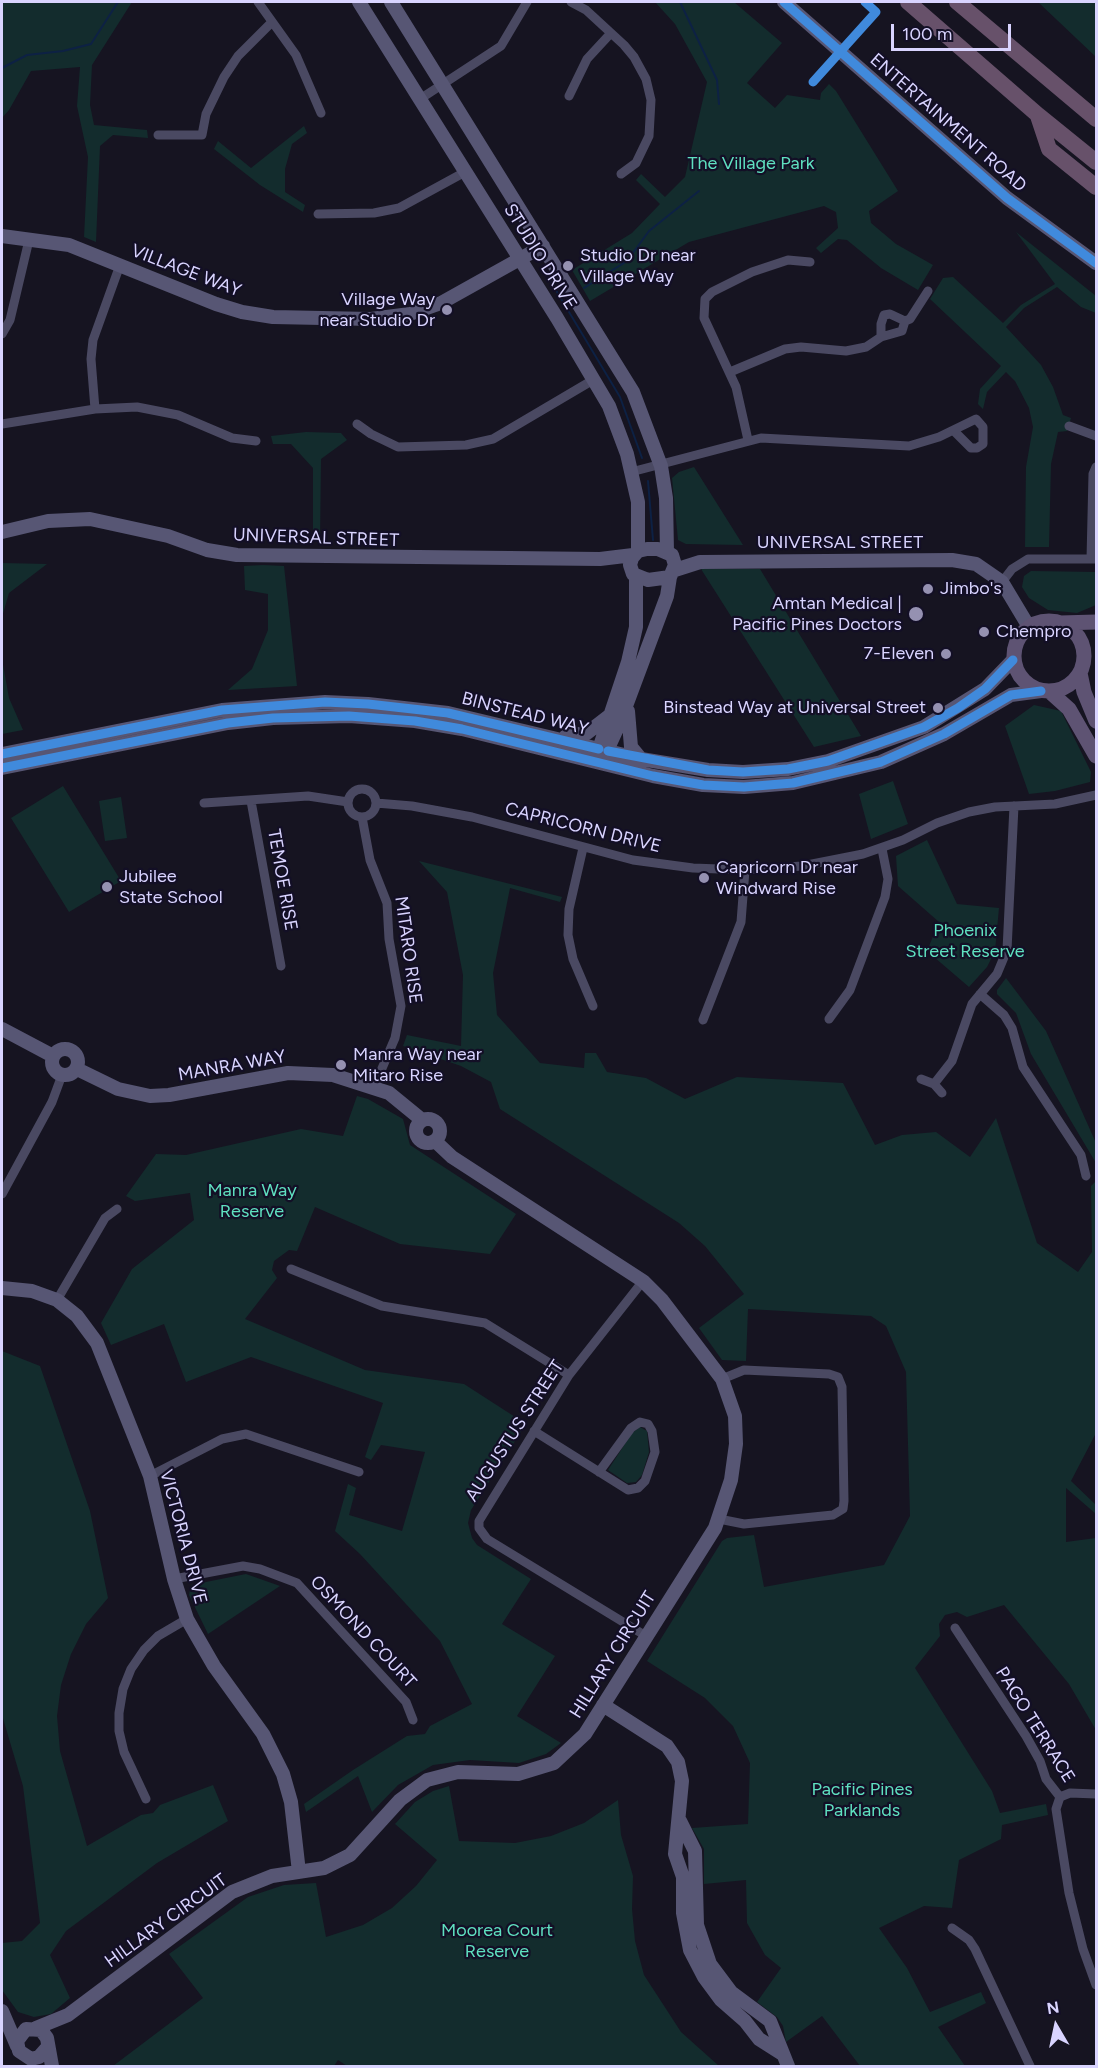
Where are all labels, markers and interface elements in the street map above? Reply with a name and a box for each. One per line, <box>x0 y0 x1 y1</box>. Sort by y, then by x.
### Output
scale bar <box>894 12 1014 50</box>
text: 100 m <box>902 23 952 45</box>
street label: ENTERTAINMENT ROAD <box>865 49 1031 197</box>
park label: The Village Park <box>687 153 815 175</box>
street label: STUDIO DRIVE <box>499 200 581 314</box>
street label: VILLAGE WAY <box>128 240 244 302</box>
place label: Studio Dr near Village Way <box>580 245 696 288</box>
marker: Studio Dr near Village Way <box>561 259 575 273</box>
place label: Village Way near Studio Dr <box>319 289 435 332</box>
marker: Village Way near Studio Dr <box>440 303 454 317</box>
street label: UNIVERSAL STREET <box>232 524 400 552</box>
street label: UNIVERSAL STREET <box>757 532 923 554</box>
place label: Jimbo's <box>940 578 1002 600</box>
marker: Jimbo's <box>921 582 935 596</box>
place label: Amtan Medical | Pacific Pines Doctors <box>732 593 902 636</box>
marker: Amtan Medical | Pacific Pines Doctors <box>907 605 925 623</box>
place label: Chempro <box>996 621 1071 643</box>
marker: Chempro <box>977 625 991 639</box>
place label: 7-Eleven <box>864 643 934 665</box>
marker: 7-Eleven <box>939 647 953 661</box>
street label: BINSTEAD WAY <box>459 688 591 740</box>
place label: Binstead Way at Universal Street <box>663 697 926 719</box>
marker: Binstead Way at Universal Street <box>931 701 945 715</box>
street label: CAPRICORN DRIVE <box>503 798 663 858</box>
street label: TEMOE RISE <box>262 828 302 932</box>
place label: Capricorn Dr near Windward Rise <box>716 857 858 900</box>
place label: Jubilee State School <box>119 866 223 908</box>
marker: Capricorn Dr near Windward Rise <box>697 871 711 885</box>
marker: Jubilee State School <box>100 880 114 894</box>
street label: MITARO RISE <box>390 895 426 1005</box>
park label: Phoenix Street Reserve <box>905 920 1025 962</box>
place label: Manra Way near Mitaro Rise <box>353 1044 482 1086</box>
street label: MANRA WAY <box>177 1046 287 1086</box>
marker: Manra Way near Mitaro Rise <box>334 1058 348 1072</box>
park label: Manra Way Reserve <box>207 1180 297 1222</box>
street label: AUGUSTUS STREET <box>461 1356 569 1506</box>
street label: VICTORIA DRIVE <box>155 1467 211 1607</box>
street label: OSMOND COURT <box>305 1571 421 1693</box>
street label: HILLARY CIRCUIT <box>565 1588 661 1722</box>
street label: PAGO TERRACE <box>991 1663 1079 1787</box>
park label: Pacific Pines Parklands <box>811 1779 913 1822</box>
street label: HILLARY CIRCUIT <box>101 1869 231 1973</box>
park label: Moorea Court Reserve <box>441 1920 553 1962</box>
north arrow <box>1026 1996 1086 2056</box>
text: N <box>1046 1997 1061 2018</box>

